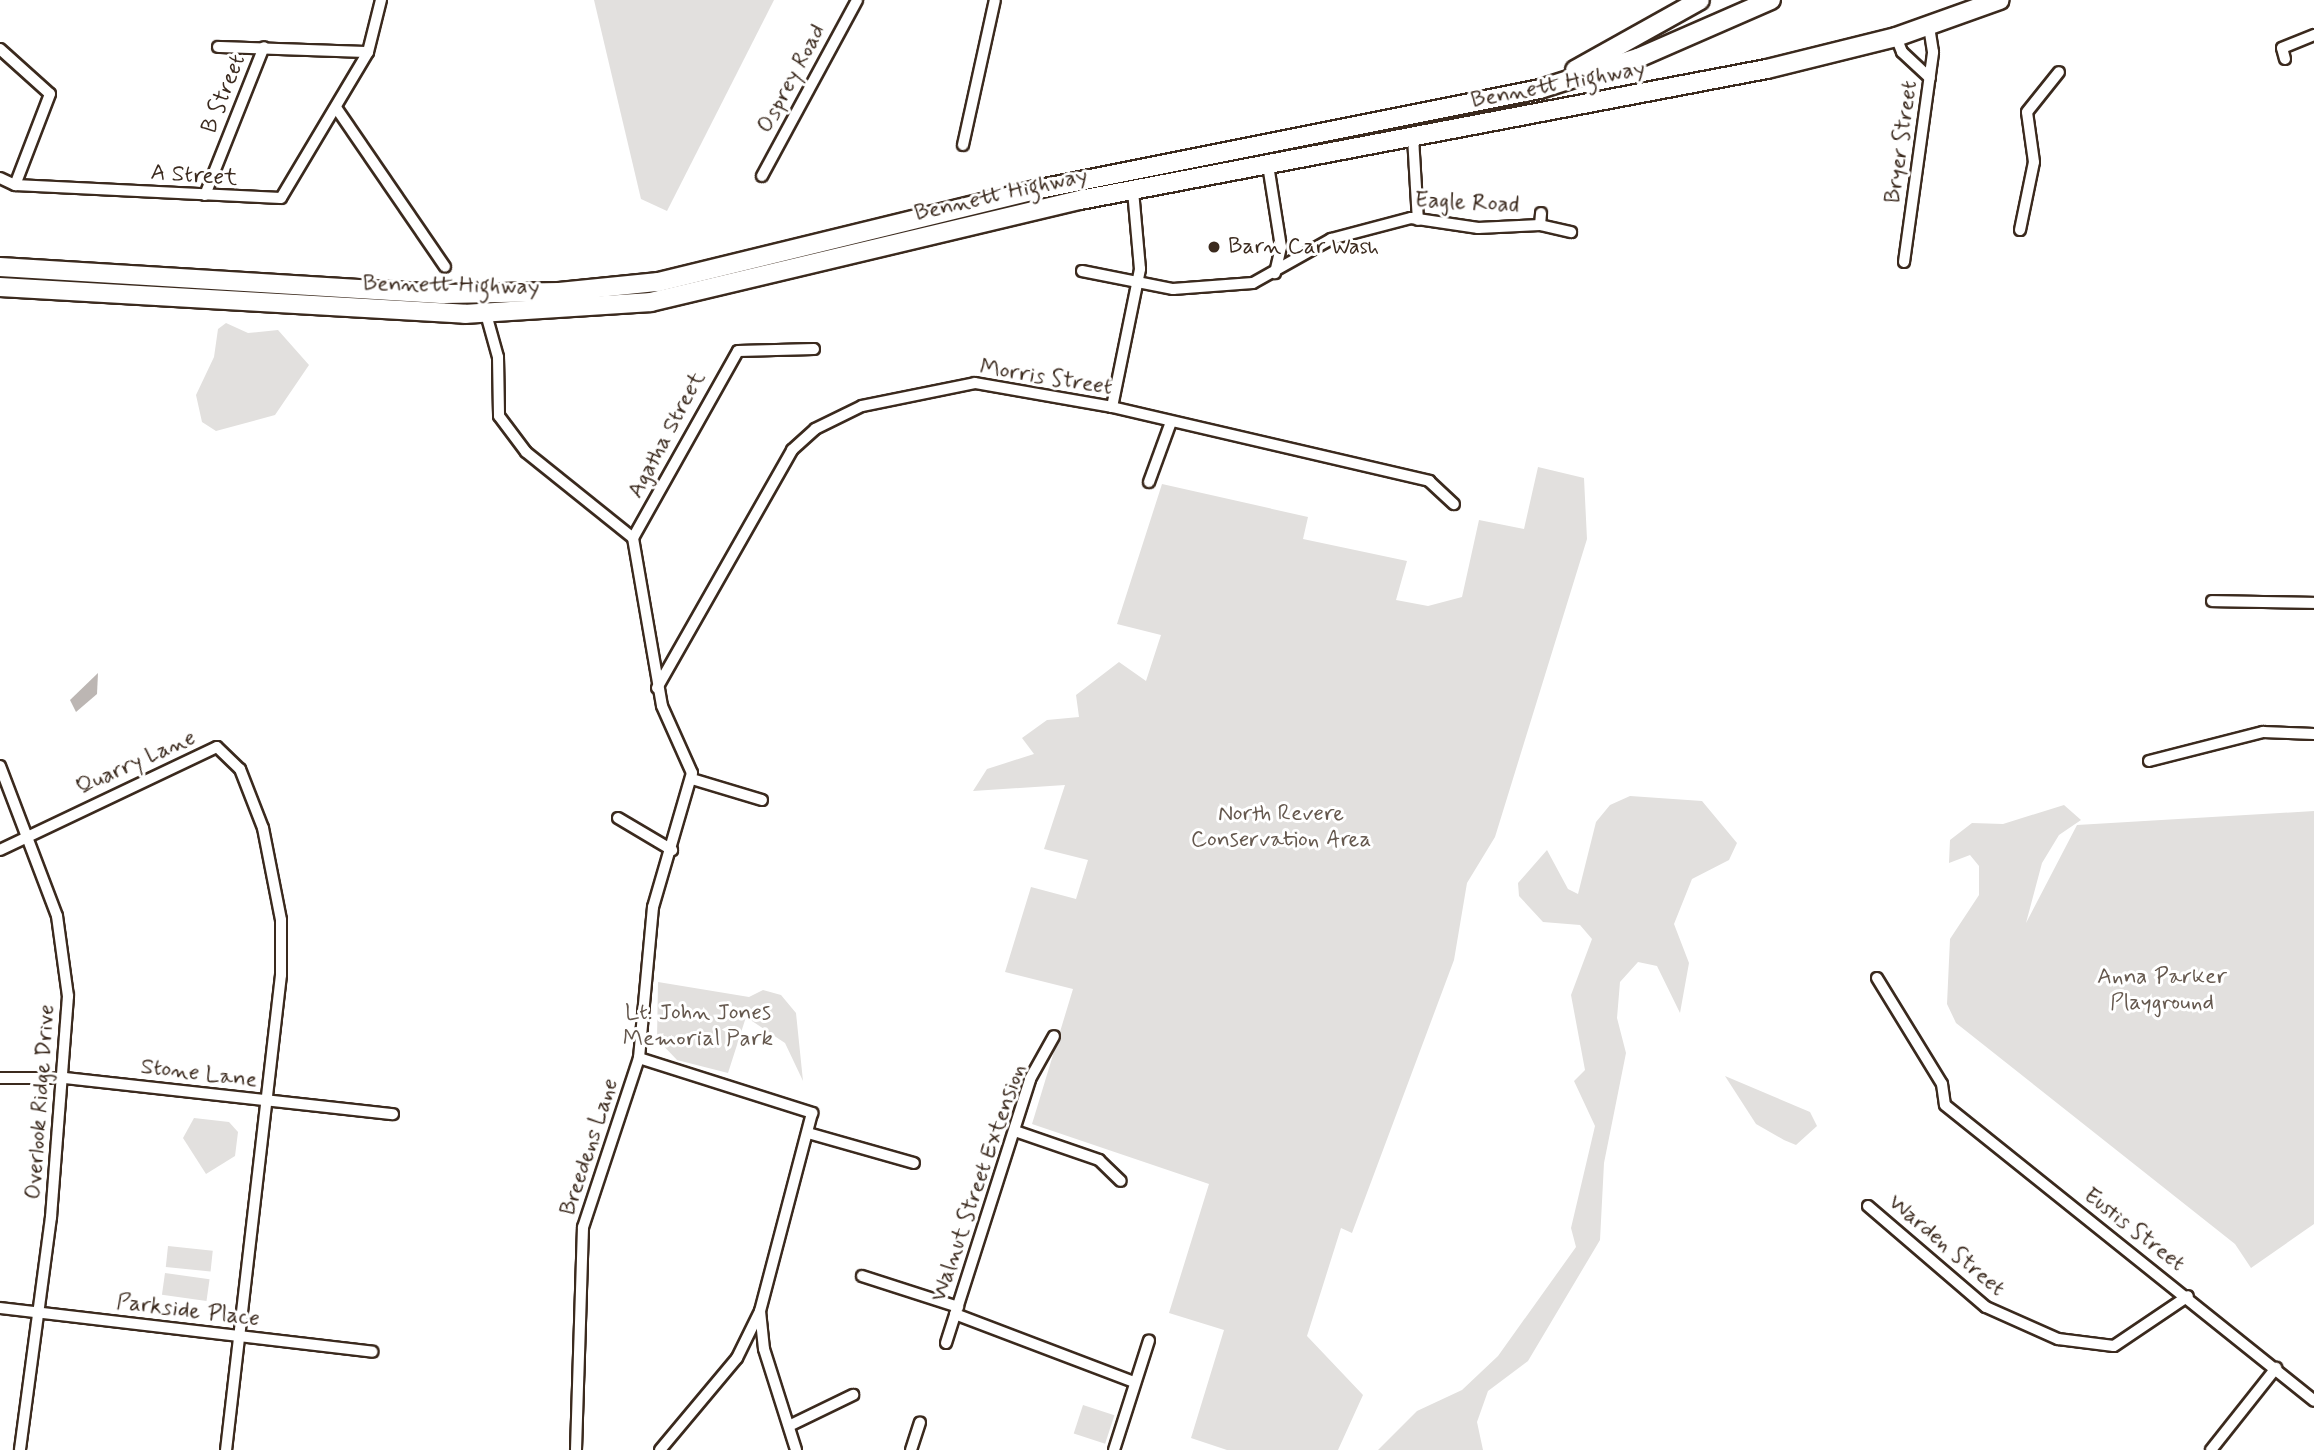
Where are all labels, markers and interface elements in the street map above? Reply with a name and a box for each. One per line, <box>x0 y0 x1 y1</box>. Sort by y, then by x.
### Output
street label: Osprey Road <box>752 20 832 138</box>
street label: B Street <box>195 49 253 139</box>
street label: Bennett Highway <box>1469 55 1647 115</box>
street label: Bryer Street <box>1879 77 1925 207</box>
street label: A Street <box>150 159 238 193</box>
street label: Bennett Highway <box>912 162 1090 228</box>
street label: Eagle Road <box>1415 187 1519 219</box>
place label: Barn Car Wash <box>1228 233 1383 261</box>
marker: Barn Car Wash <box>1206 239 1222 255</box>
street label: Bennett Highway <box>362 271 540 301</box>
street label: Morris Street <box>976 354 1116 402</box>
street label: Agatha Street <box>622 367 712 503</box>
street label: Quarry Lane <box>73 725 199 801</box>
park label: North Revere Conservation Area <box>1189 800 1373 854</box>
park label: Anna Parker Playground <box>2101 963 2223 1017</box>
park label: Lt. John Jones Memorial Park <box>623 999 773 1053</box>
street label: Overlook Ridge Drive <box>20 1003 62 1201</box>
street label: Stone Lane <box>141 1053 257 1095</box>
street label: Walnut Street Extension <box>924 1056 1034 1310</box>
street label: Breedens Lane <box>555 1074 625 1220</box>
street label: Eustis Street <box>2076 1181 2192 1279</box>
street label: Warden Street <box>1881 1188 2011 1304</box>
street label: Parkside Place <box>116 1289 260 1333</box>

